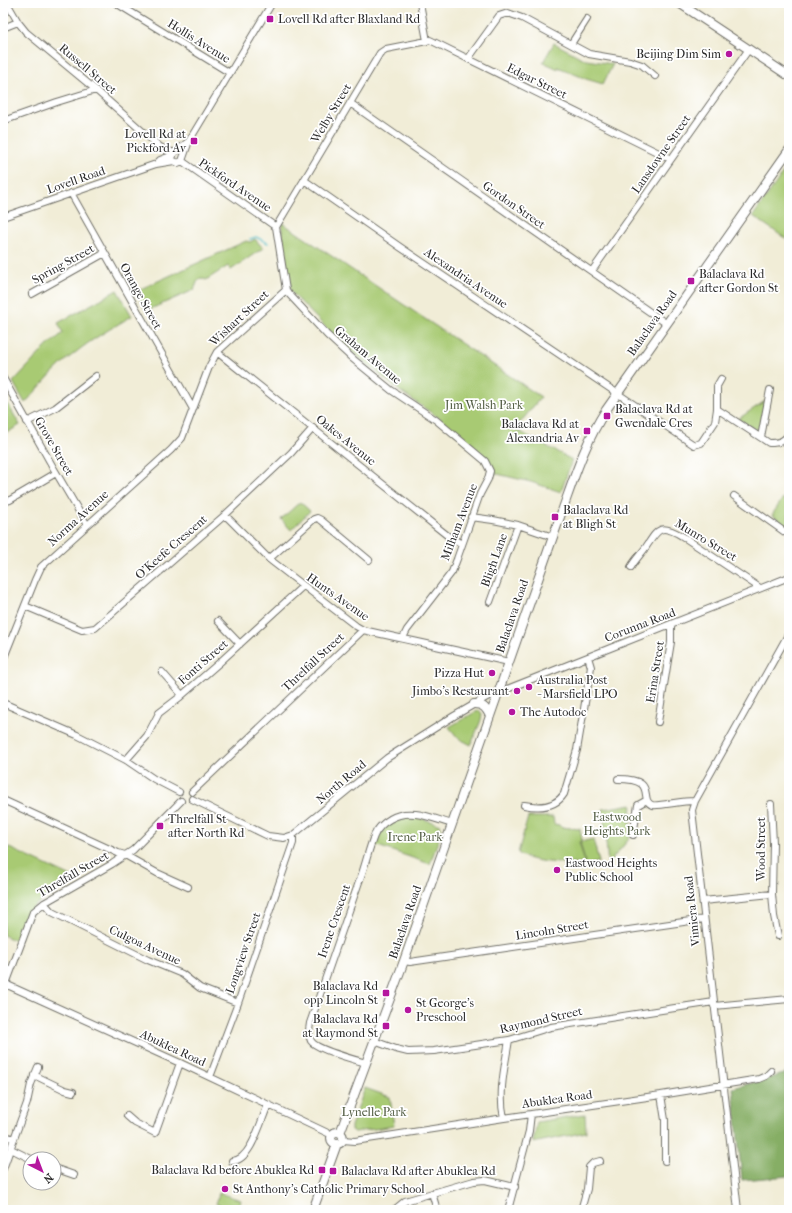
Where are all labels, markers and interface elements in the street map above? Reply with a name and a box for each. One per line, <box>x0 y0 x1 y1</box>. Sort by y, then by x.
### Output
place label: Lovell Rd after Blaxland Rd <box>278 12 421 26</box>
marker: Lovell Rd after Blaxland Rd <box>265 14 275 24</box>
street label: Hollis Avenue <box>165 16 233 66</box>
street label: Russell Street <box>56 41 120 98</box>
place label: Beijing Dim Sim <box>636 47 721 61</box>
marker: Beijing Dim Sim <box>724 49 734 59</box>
street label: Edgar Street <box>505 60 570 102</box>
street label: Welby Street <box>307 80 355 146</box>
street label: Lansdowne Street <box>629 111 694 196</box>
place label: Lovell Rd at Pickford Av <box>124 127 187 155</box>
marker: Lovell Rd at Pickford Av <box>189 136 199 146</box>
street label: Pickford Avenue <box>196 155 274 215</box>
street label: Lovell Road <box>45 163 107 197</box>
street label: Gordon Street <box>480 178 549 232</box>
street label: Spring Street <box>29 241 97 287</box>
street label: Alexandria Avenue <box>421 244 510 311</box>
street label: Orange Street <box>117 260 165 332</box>
place label: Balaclava Rd after Gordon St <box>699 267 779 295</box>
marker: Balaclava Rd after Gordon St <box>686 276 696 286</box>
street label: Wishart Street <box>206 287 272 350</box>
street label: Balaclava Road <box>624 287 680 358</box>
street label: Graham Avenue <box>332 323 404 387</box>
park label: Jim Walsh Park <box>444 398 524 412</box>
place label: Balaclava Rd at Gwendale Cres <box>615 402 693 430</box>
marker: Balaclava Rd at Gwendale Cres <box>602 411 612 421</box>
street label: Oakes Avenue <box>313 412 379 468</box>
street label: Grove Street <box>32 414 77 478</box>
place label: Balaclava Rd at Alexandria Av <box>501 417 580 445</box>
marker: Balaclava Rd at Alexandria Av <box>582 426 592 436</box>
street label: Milham Avenue <box>438 481 480 563</box>
street label: Norma Avenue <box>45 487 111 549</box>
place label: Balaclava Rd at Bligh St <box>563 503 629 531</box>
street label: O'Keefe Crescent <box>132 512 210 582</box>
marker: Balaclava Rd at Bligh St <box>550 512 560 522</box>
street label: Munro Street <box>672 516 740 564</box>
street label: Bligh Lane <box>478 531 510 589</box>
street label: Hunts Avenue <box>304 570 372 624</box>
street label: Balaclava Road <box>493 577 531 655</box>
street label: Corunna Road <box>603 605 678 645</box>
street label: Threlfall Street <box>279 629 347 694</box>
street label: Fonti Street <box>175 636 231 687</box>
street label: Erina Street <box>643 639 667 704</box>
place label: Pizza Hut <box>434 666 485 680</box>
marker: Pizza Hut <box>487 668 497 678</box>
place label: Australia Post - Marsfield LPO <box>536 673 618 701</box>
marker: Australia Post - Marsfield LPO <box>524 682 534 692</box>
place label: Jimbo's Restaurant <box>411 684 510 698</box>
marker: Jimbo's Restaurant <box>512 686 522 696</box>
place label: The Autodoc <box>520 705 586 719</box>
marker: The Autodoc <box>507 707 517 717</box>
street label: North Road <box>313 757 369 807</box>
park label: Eastwood Heights Park <box>584 810 651 838</box>
place label: Threlfall St after North Rd <box>168 812 245 840</box>
street label: Wood Street <box>754 816 768 882</box>
marker: Threlfall St after North Rd <box>155 821 165 831</box>
park label: Irene Park <box>388 830 443 844</box>
street label: Threlfall Street <box>35 848 112 900</box>
place label: Eastwood Heights Public School <box>565 856 658 884</box>
marker: Eastwood Heights Public School <box>552 865 562 875</box>
street label: Vimiera Road <box>681 875 703 948</box>
street label: Irene Crescent <box>315 882 353 960</box>
street label: Balaclava Road <box>386 883 424 961</box>
street label: Longview Street <box>222 910 264 996</box>
street label: Lincoln Street <box>515 917 590 943</box>
street label: Culgoa Avenue <box>107 922 183 968</box>
place label: Balaclava Rd opp Lincoln St <box>304 979 379 1007</box>
marker: Balaclava Rd opp Lincoln St <box>381 988 391 998</box>
place label: St George's Preschool <box>416 996 474 1024</box>
street label: Raymond Street <box>498 1004 584 1036</box>
marker: St George's Preschool <box>403 1005 413 1015</box>
place label: Balaclava Rd at Raymond St <box>303 1012 379 1040</box>
marker: Balaclava Rd at Raymond St <box>381 1021 391 1031</box>
street label: Abuklea Road <box>137 1026 209 1070</box>
street label: Abuklea Road <box>520 1087 594 1111</box>
park label: Lynelle Park <box>341 1105 407 1119</box>
north arrow <box>22 1151 62 1191</box>
place label: Balaclava Rd before Abuklea Rd <box>151 1163 314 1177</box>
place label: Balaclava Rd after Abuklea Rd <box>341 1164 496 1178</box>
marker: Balaclava Rd before Abuklea Rd <box>317 1165 327 1175</box>
marker: Balaclava Rd after Abuklea Rd <box>328 1166 338 1176</box>
text: N <box>40 1170 56 1186</box>
place label: St Anthony's Catholic Primary School <box>233 1182 425 1196</box>
marker: St Anthony's Catholic Primary School <box>220 1184 230 1194</box>

